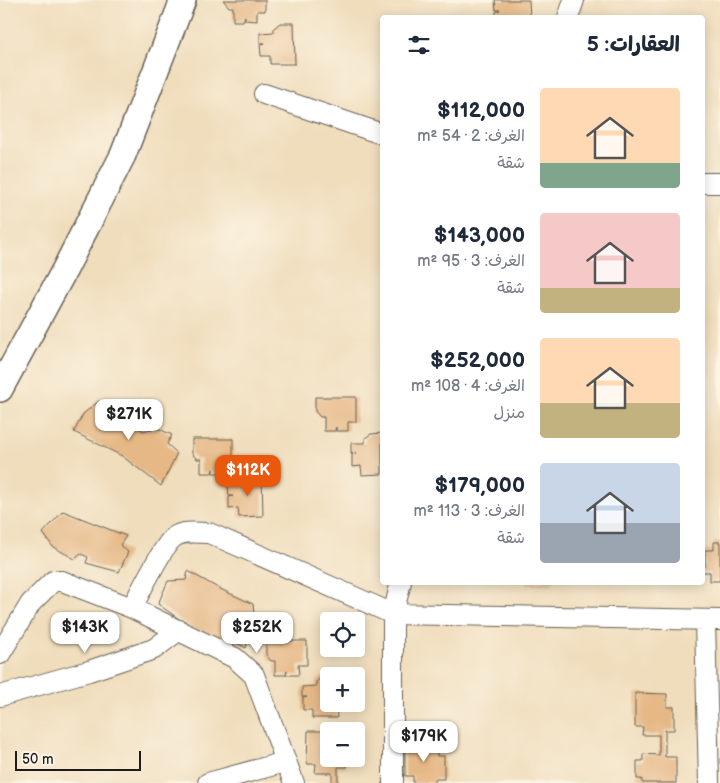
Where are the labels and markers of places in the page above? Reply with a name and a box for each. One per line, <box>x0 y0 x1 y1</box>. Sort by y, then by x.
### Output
pin: $271K <box>94 398 164 441</box>
pin: $112K <box>213 454 283 497</box>
pin: $143K <box>50 612 120 654</box>
pin: $252K <box>222 612 292 654</box>
pin: $179K <box>389 720 459 763</box>

